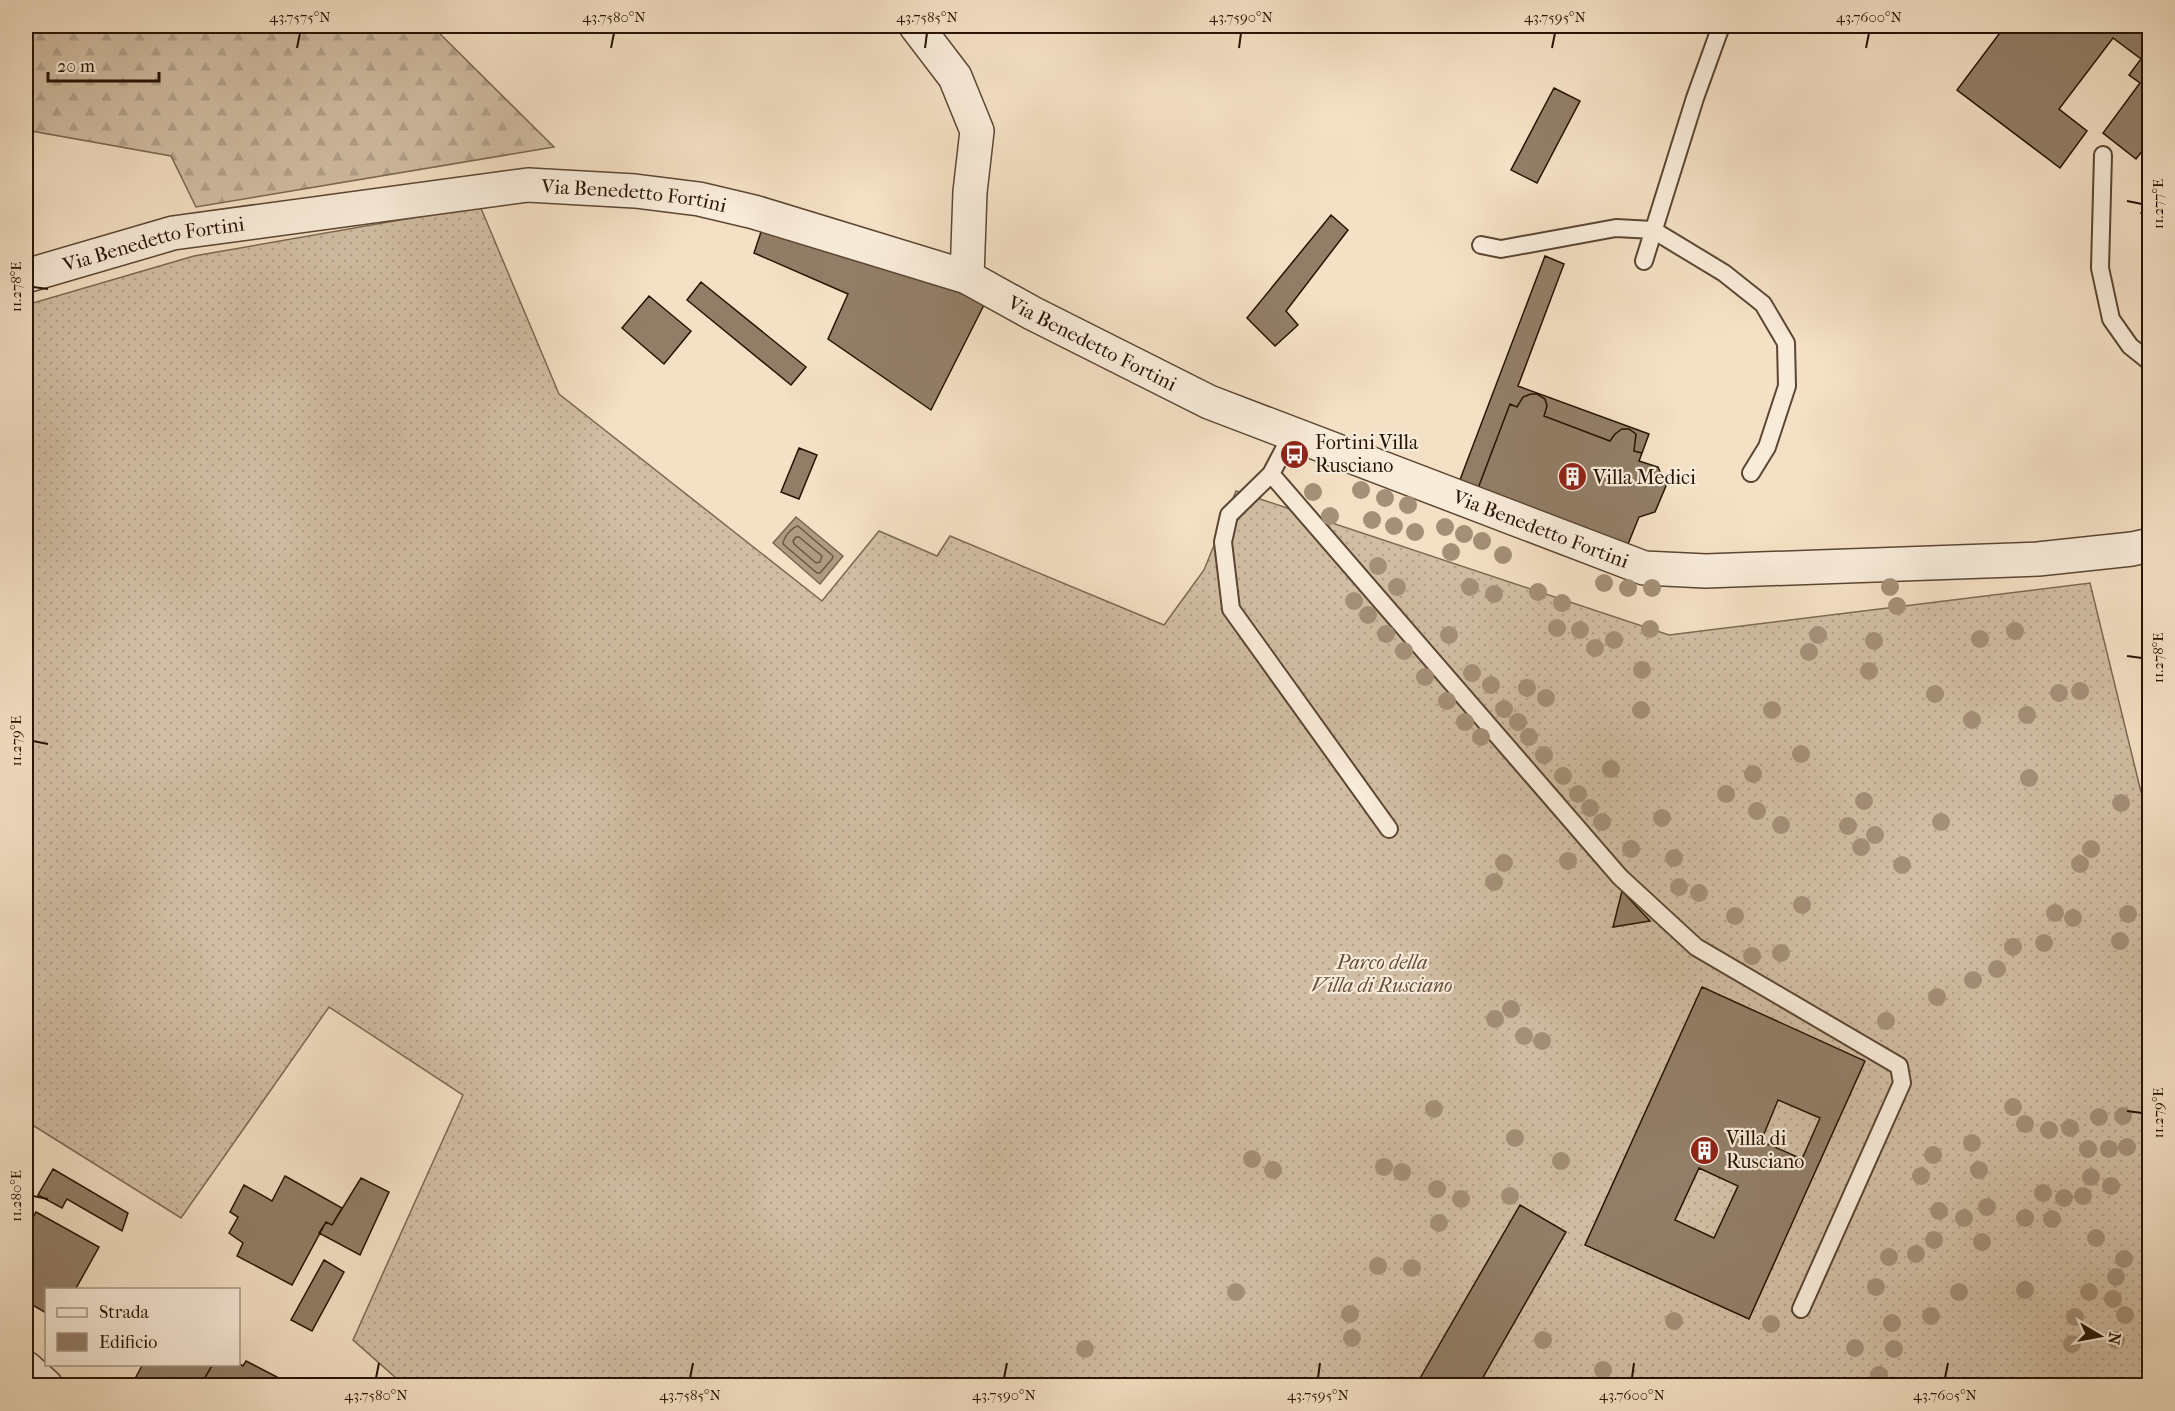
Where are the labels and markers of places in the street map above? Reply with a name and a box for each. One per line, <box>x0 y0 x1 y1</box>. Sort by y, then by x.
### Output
place label: Fortini Villa Rusciano <box>1315 431 1419 477</box>
bus stop icon: Fortini Villa Rusciano <box>1278 438 1310 470</box>
building icon: Villa Medici <box>1556 461 1588 493</box>
place label: Villa Medici <box>1592 466 1696 489</box>
place label: Villa di Rusciano <box>1725 1127 1805 1173</box>
building icon: Villa di Rusciano <box>1689 1134 1721 1166</box>

